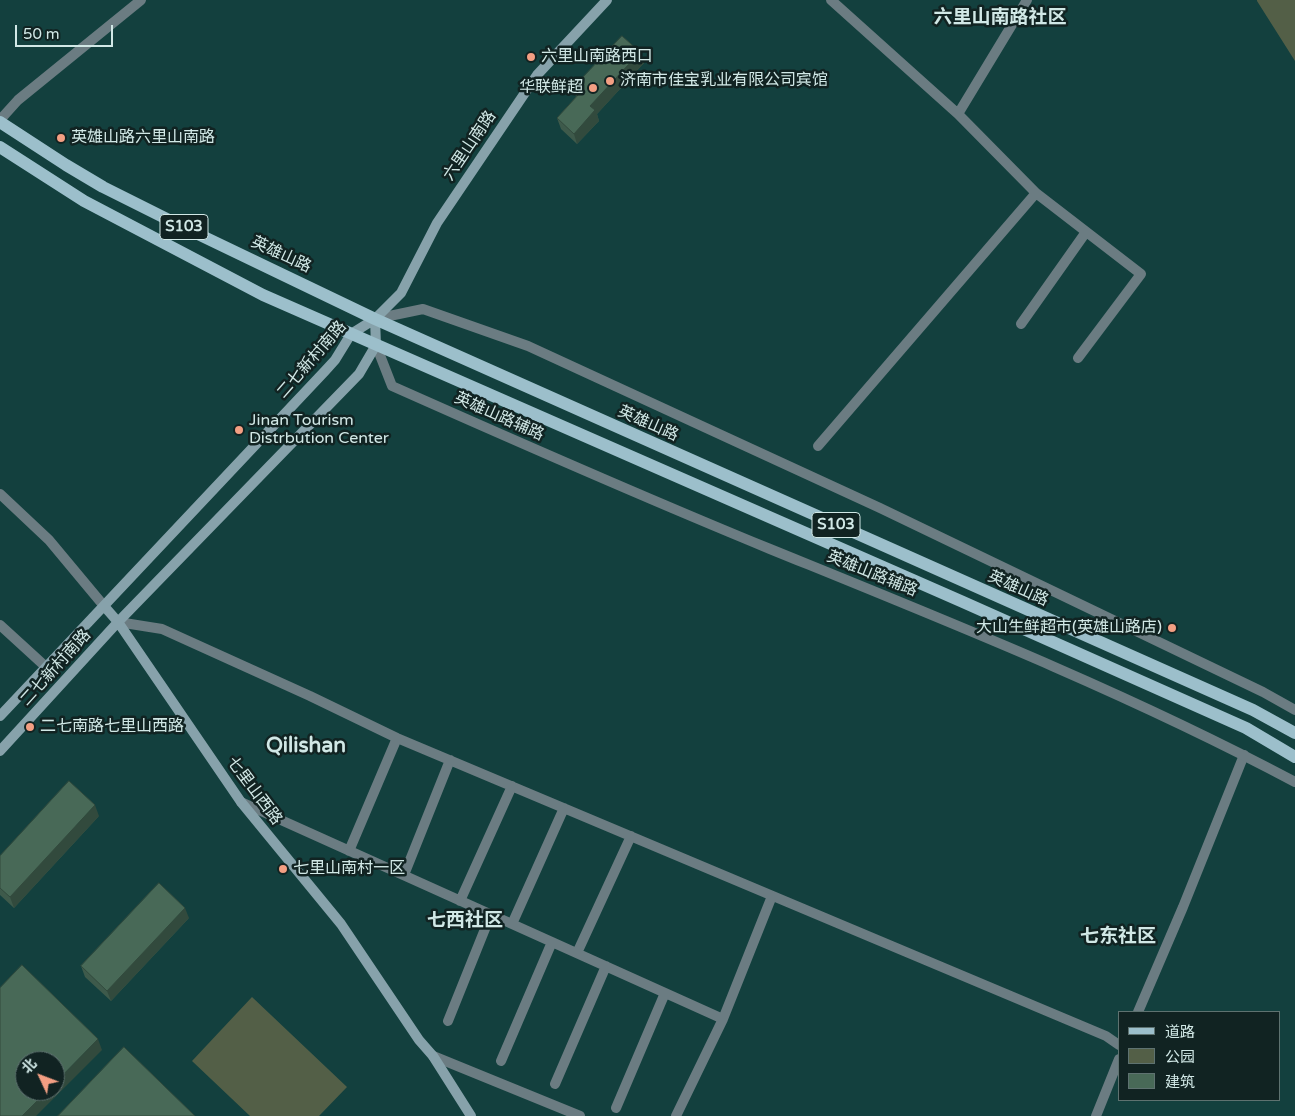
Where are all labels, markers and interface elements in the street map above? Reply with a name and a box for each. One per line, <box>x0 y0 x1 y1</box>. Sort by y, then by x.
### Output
district label: 六里山南路社区 <box>934 7 1066 29</box>
scale bar <box>18 15 115 47</box>
text: 50 m <box>23 25 60 43</box>
place label: 六里山南路西口 <box>541 47 653 67</box>
marker: 六里山南路西口 <box>525 51 537 63</box>
place label: 济南市佳宝乳业有限公司宾馆 <box>620 71 828 91</box>
marker: 济南市佳宝乳业有限公司宾馆 <box>604 75 616 87</box>
place label: 华联鲜超 <box>519 78 583 98</box>
marker: 华联鲜超 <box>587 82 599 94</box>
street label: 六里山南路 <box>440 107 500 185</box>
place label: 英雄山路六里山南路 <box>71 128 215 148</box>
marker: 英雄山路六里山南路 <box>55 132 67 144</box>
road number: S103 <box>160 214 208 240</box>
street label: 英雄山路 <box>248 233 314 277</box>
street label: 二七新村南路 <box>273 317 351 403</box>
street label: 英雄山路辅路 <box>451 389 547 445</box>
street label: 英雄山路 <box>615 402 681 446</box>
place label: Jinan Tourism Distrbution Center <box>249 411 389 449</box>
marker: Jinan Tourism Distrbution Center <box>233 424 245 436</box>
road number: S103 <box>812 512 860 538</box>
street label: 英雄山路辅路 <box>824 547 920 601</box>
street label: 英雄山路 <box>985 567 1051 611</box>
place label: 大山生鲜超市(英雄山路店) <box>976 618 1162 638</box>
marker: 大山生鲜超市(英雄山路店) <box>1166 622 1178 634</box>
street label: 二七新村南路 <box>17 626 95 710</box>
place label: 二七南路七里山西路 <box>40 717 184 737</box>
marker: 二七南路七里山西路 <box>24 721 36 733</box>
district label: Qilishan <box>266 733 346 759</box>
street label: 七里山西路 <box>222 753 286 829</box>
place label: 七里山南村一区 <box>293 859 405 879</box>
marker: 七里山南村一区 <box>277 863 289 875</box>
district label: 七西社区 <box>427 910 503 932</box>
district label: 七东社区 <box>1080 926 1156 948</box>
legend <box>1118 1011 1280 1101</box>
text: 道路 <box>1165 1023 1195 1041</box>
text: 公园 <box>1165 1048 1195 1066</box>
north arrow <box>15 1051 65 1101</box>
text: 北 <box>18 1055 40 1077</box>
text: 建筑 <box>1165 1073 1195 1091</box>

